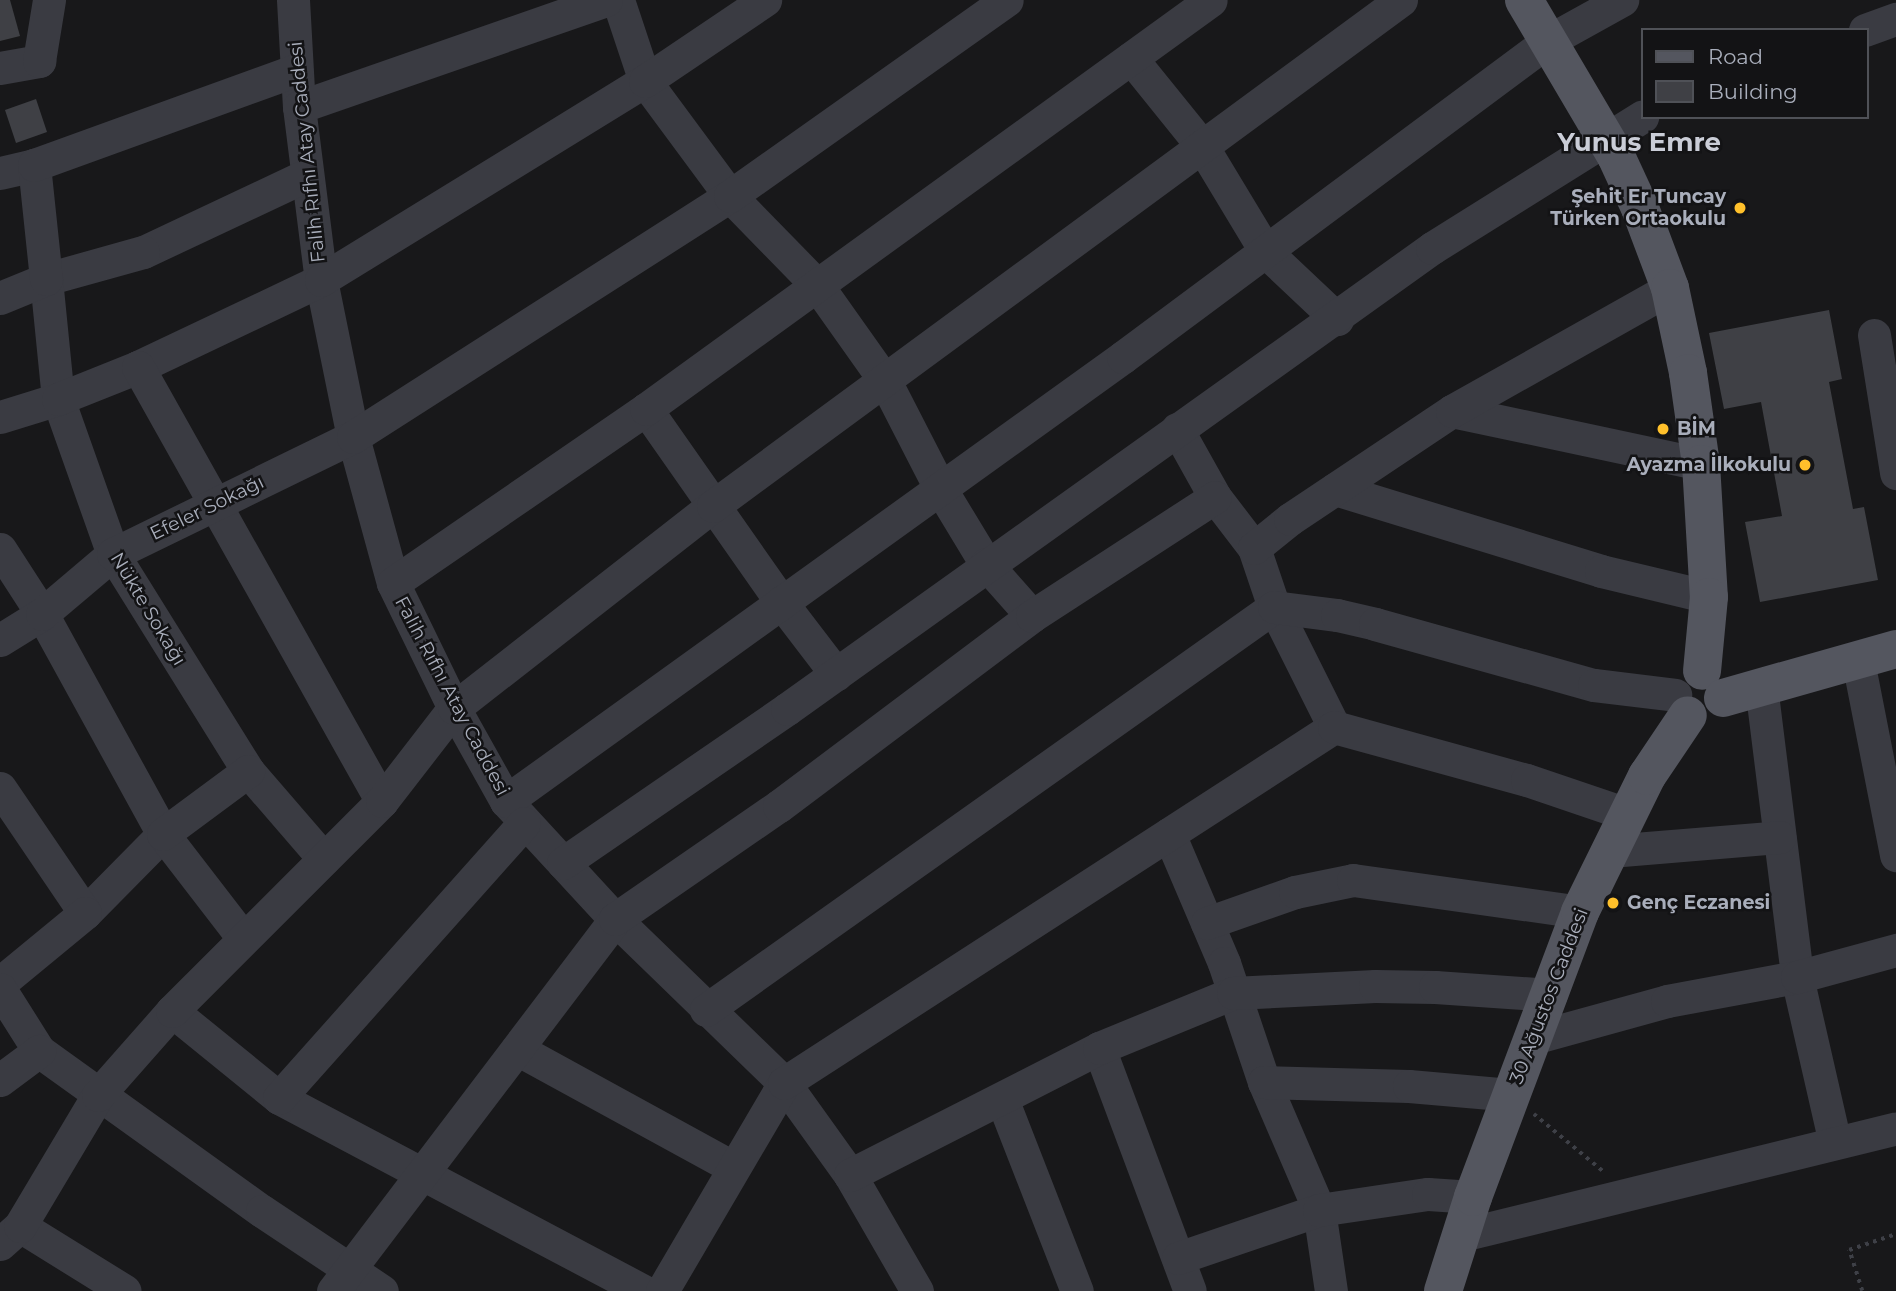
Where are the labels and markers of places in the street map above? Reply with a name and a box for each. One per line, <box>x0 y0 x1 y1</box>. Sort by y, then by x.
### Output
place label: Şehit Er Tuncay Türken Ortaokulu <box>1550 186 1726 230</box>
marker: Şehit Er Tuncay Türken Ortaokulu <box>1732 200 1748 216</box>
place label: BİM <box>1677 418 1716 440</box>
marker: BİM <box>1655 421 1671 437</box>
place label: Ayazma İlkokulu <box>1627 454 1791 476</box>
marker: Ayazma İlkokulu <box>1797 457 1813 473</box>
place label: Genç Eczanesi <box>1627 892 1770 914</box>
marker: Genç Eczanesi <box>1605 895 1621 911</box>

